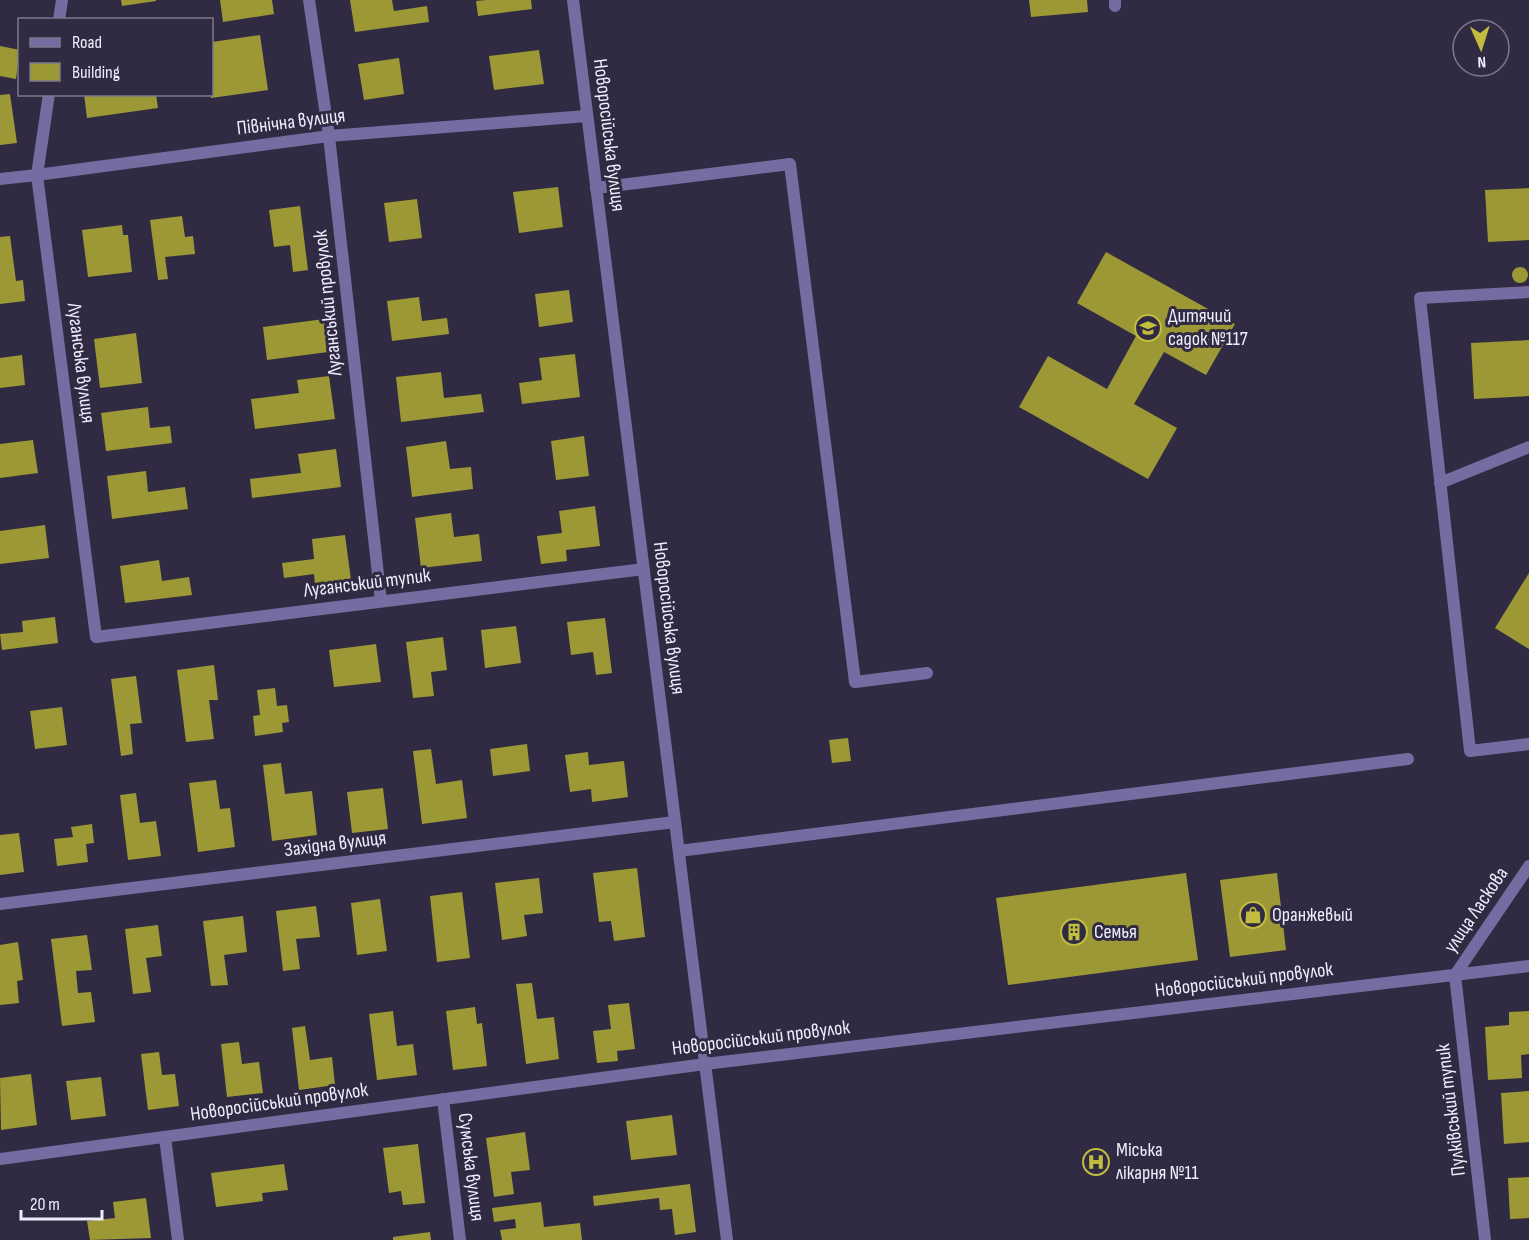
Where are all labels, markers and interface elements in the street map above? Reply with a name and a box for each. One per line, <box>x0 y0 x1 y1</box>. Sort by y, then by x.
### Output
legend <box>18 18 213 96</box>
north arrow <box>1451 18 1511 78</box>
text: Road <box>72 32 102 53</box>
text: N <box>1477 52 1486 71</box>
street label: Новоросійська вулиця <box>588 57 630 213</box>
text: Building <box>72 62 120 83</box>
street label: Північна вулиця <box>235 103 347 141</box>
street label: Луганський провулок <box>308 228 348 378</box>
street label: Луганська вулиця <box>62 301 100 424</box>
place label: Дитячий садок №117 <box>1168 304 1248 351</box>
school or university icon: Дитячий садок №117 <box>1133 313 1163 343</box>
street label: Новоросійська вулиця <box>648 540 690 696</box>
street label: Луганський тупик <box>301 563 432 603</box>
street label: Західна вулиця <box>283 826 387 862</box>
street label: улица Ласкова <box>1439 863 1513 957</box>
shop icon: Оранжевый <box>1238 900 1268 930</box>
place label: Оранжевый <box>1272 903 1353 927</box>
building icon: Семья <box>1059 917 1089 947</box>
place label: Семья <box>1094 920 1137 944</box>
street label: Новоросійський провулок <box>1154 957 1335 1003</box>
street label: Новоросійський провулок <box>671 1015 852 1061</box>
street label: Пулківський тупик <box>1431 1042 1471 1177</box>
street label: Новоросійський провулок <box>189 1078 370 1126</box>
street label: Сумська вулиця <box>452 1111 490 1223</box>
place label: Міська лікарня №11 <box>1116 1138 1199 1185</box>
hospital icon: Міська лікарня №11 <box>1081 1147 1111 1177</box>
scale bar <box>21 1183 102 1221</box>
text: 20 m <box>30 1194 60 1215</box>

